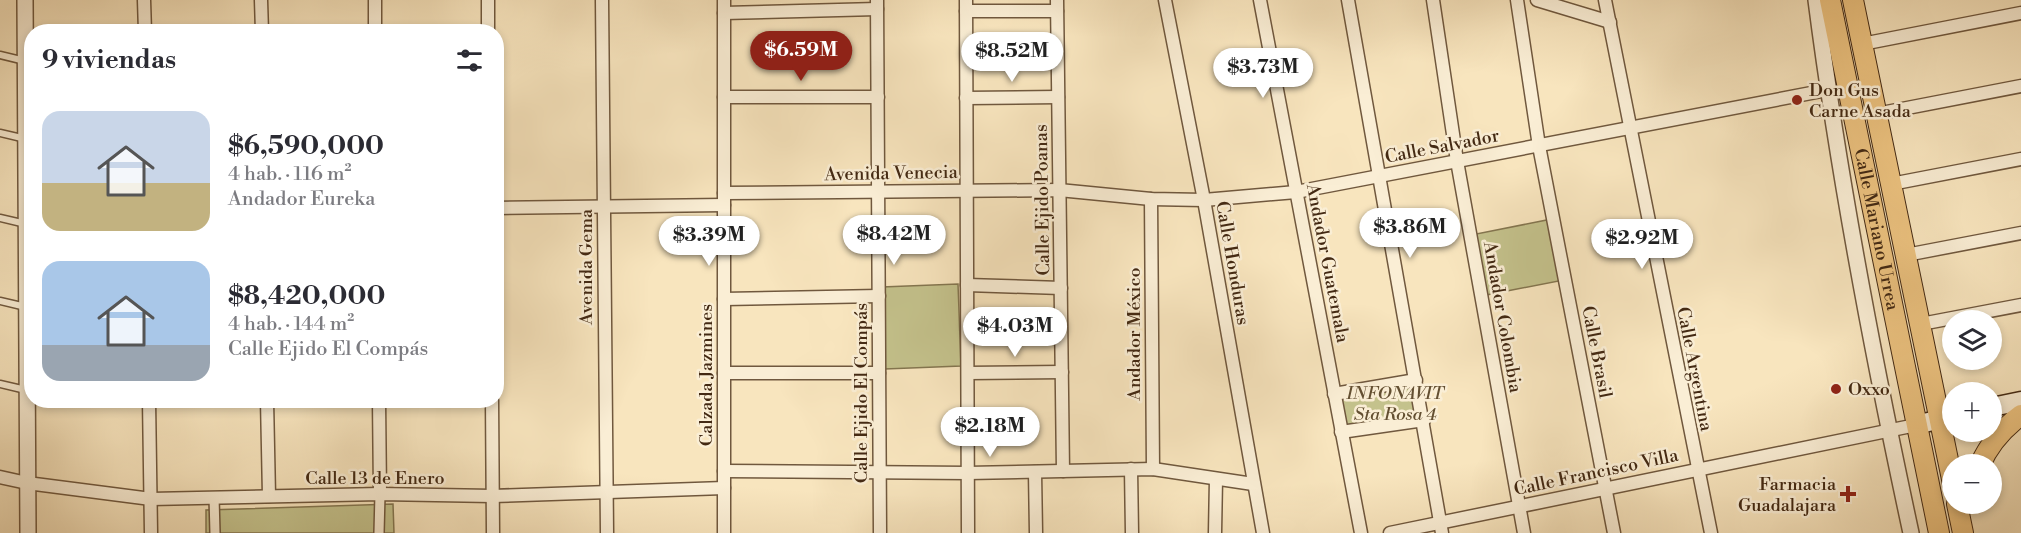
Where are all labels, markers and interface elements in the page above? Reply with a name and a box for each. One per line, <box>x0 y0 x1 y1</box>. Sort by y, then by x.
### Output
pin: $6.59M <box>752 31 850 82</box>
pin: $8.52M <box>963 32 1061 83</box>
text: $6.59M <box>764 38 838 63</box>
text: $8.52M <box>975 39 1049 64</box>
text: 9 viviendas <box>42 44 176 76</box>
icon: filters <box>453 44 486 77</box>
pin: $3.73M <box>1214 48 1312 99</box>
text: $3.73M <box>1227 55 1299 80</box>
place label: Don Gus Carne Asada <box>1809 79 1912 123</box>
marker: Don Gus Carne Asada <box>1790 93 1804 107</box>
street label: Calle Ejido Poanas <box>1030 124 1055 276</box>
street label: Calle Salvador <box>1383 124 1501 169</box>
text: $6,590,000 <box>228 130 384 162</box>
icon: home <box>90 135 162 207</box>
street label: Calle Mariano Urrea <box>1849 146 1904 313</box>
street label: Avenida Venecia <box>823 161 959 186</box>
text: 4 hab. · 116 m² <box>228 162 351 187</box>
street label: Andador Guatemala <box>1301 181 1354 345</box>
text: Andador Eureka <box>228 187 375 212</box>
street label: Calle Honduras <box>1210 199 1255 327</box>
street label: Avenida Gema <box>575 208 598 326</box>
pin: $3.86M <box>1361 208 1459 259</box>
pin: $8.42M <box>845 215 943 266</box>
text: $3.86M <box>1373 215 1447 240</box>
pin: $3.39M <box>660 216 758 267</box>
pin: $2.92M <box>1593 219 1691 270</box>
text: $8.42M <box>857 222 931 247</box>
text: $3.39M <box>673 223 745 248</box>
text: $2.92M <box>1605 226 1679 251</box>
street label: Andador Colombia <box>1478 239 1527 395</box>
street label: Andador México <box>1123 267 1146 402</box>
text: $8,420,000 <box>228 280 385 312</box>
icon: home <box>90 285 162 357</box>
street label: Calle Ejido El Compás <box>850 303 873 483</box>
street label: Calzada Jazmines <box>695 304 718 446</box>
street label: Calle Brasil <box>1576 304 1617 401</box>
street label: Calle Argentina <box>1671 305 1718 434</box>
pin: $4.03M <box>966 307 1064 358</box>
map controls <box>1942 310 2002 514</box>
button: layers <box>1942 310 2002 370</box>
text: 4 hab. · 144 m² <box>228 312 354 337</box>
text: $4.03M <box>977 314 1053 339</box>
text: Calle Ejido El Compás <box>228 337 428 362</box>
place label: Oxxo <box>1848 378 1890 401</box>
park label: INFONAVIT Sta Rosa 4 <box>1345 382 1446 426</box>
marker: Oxxo <box>1829 382 1843 396</box>
button: + <box>1942 382 2002 442</box>
pin: $2.18M <box>941 407 1039 458</box>
text: $2.18M <box>955 414 1025 439</box>
street label: Calle Francisco Villa <box>1512 444 1681 501</box>
button: − <box>1942 454 2002 514</box>
street label: Calle 13 de Enero <box>305 467 445 490</box>
place label: Farmacia Guadalajara <box>1738 473 1837 517</box>
marker: Farmacia Guadalajara <box>1841 487 1855 501</box>

